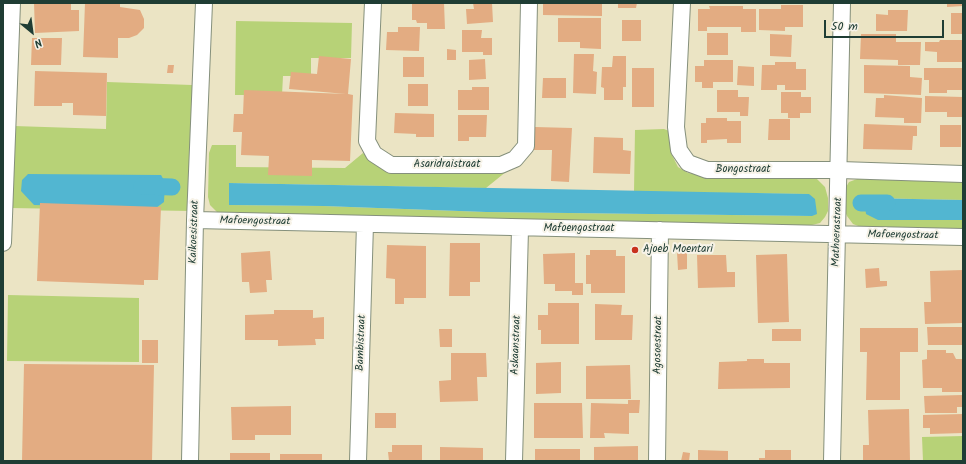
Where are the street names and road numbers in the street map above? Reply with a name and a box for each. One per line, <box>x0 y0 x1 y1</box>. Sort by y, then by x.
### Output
street label: Asaridraistraat <box>414 158 480 172</box>
street label: Bongostraat <box>715 163 771 177</box>
street label: Mathoerastraat <box>830 197 846 267</box>
street label: Kaikoesistraat <box>187 200 203 264</box>
street label: Mafoengostraat <box>219 215 291 229</box>
street label: Mafoengostraat <box>543 222 615 236</box>
street label: Mafoengostraat <box>867 229 939 243</box>
street label: Bambistraat <box>354 315 370 371</box>
street label: Askaanstraat <box>509 315 525 375</box>
street label: Agosoestraat <box>652 316 666 374</box>

